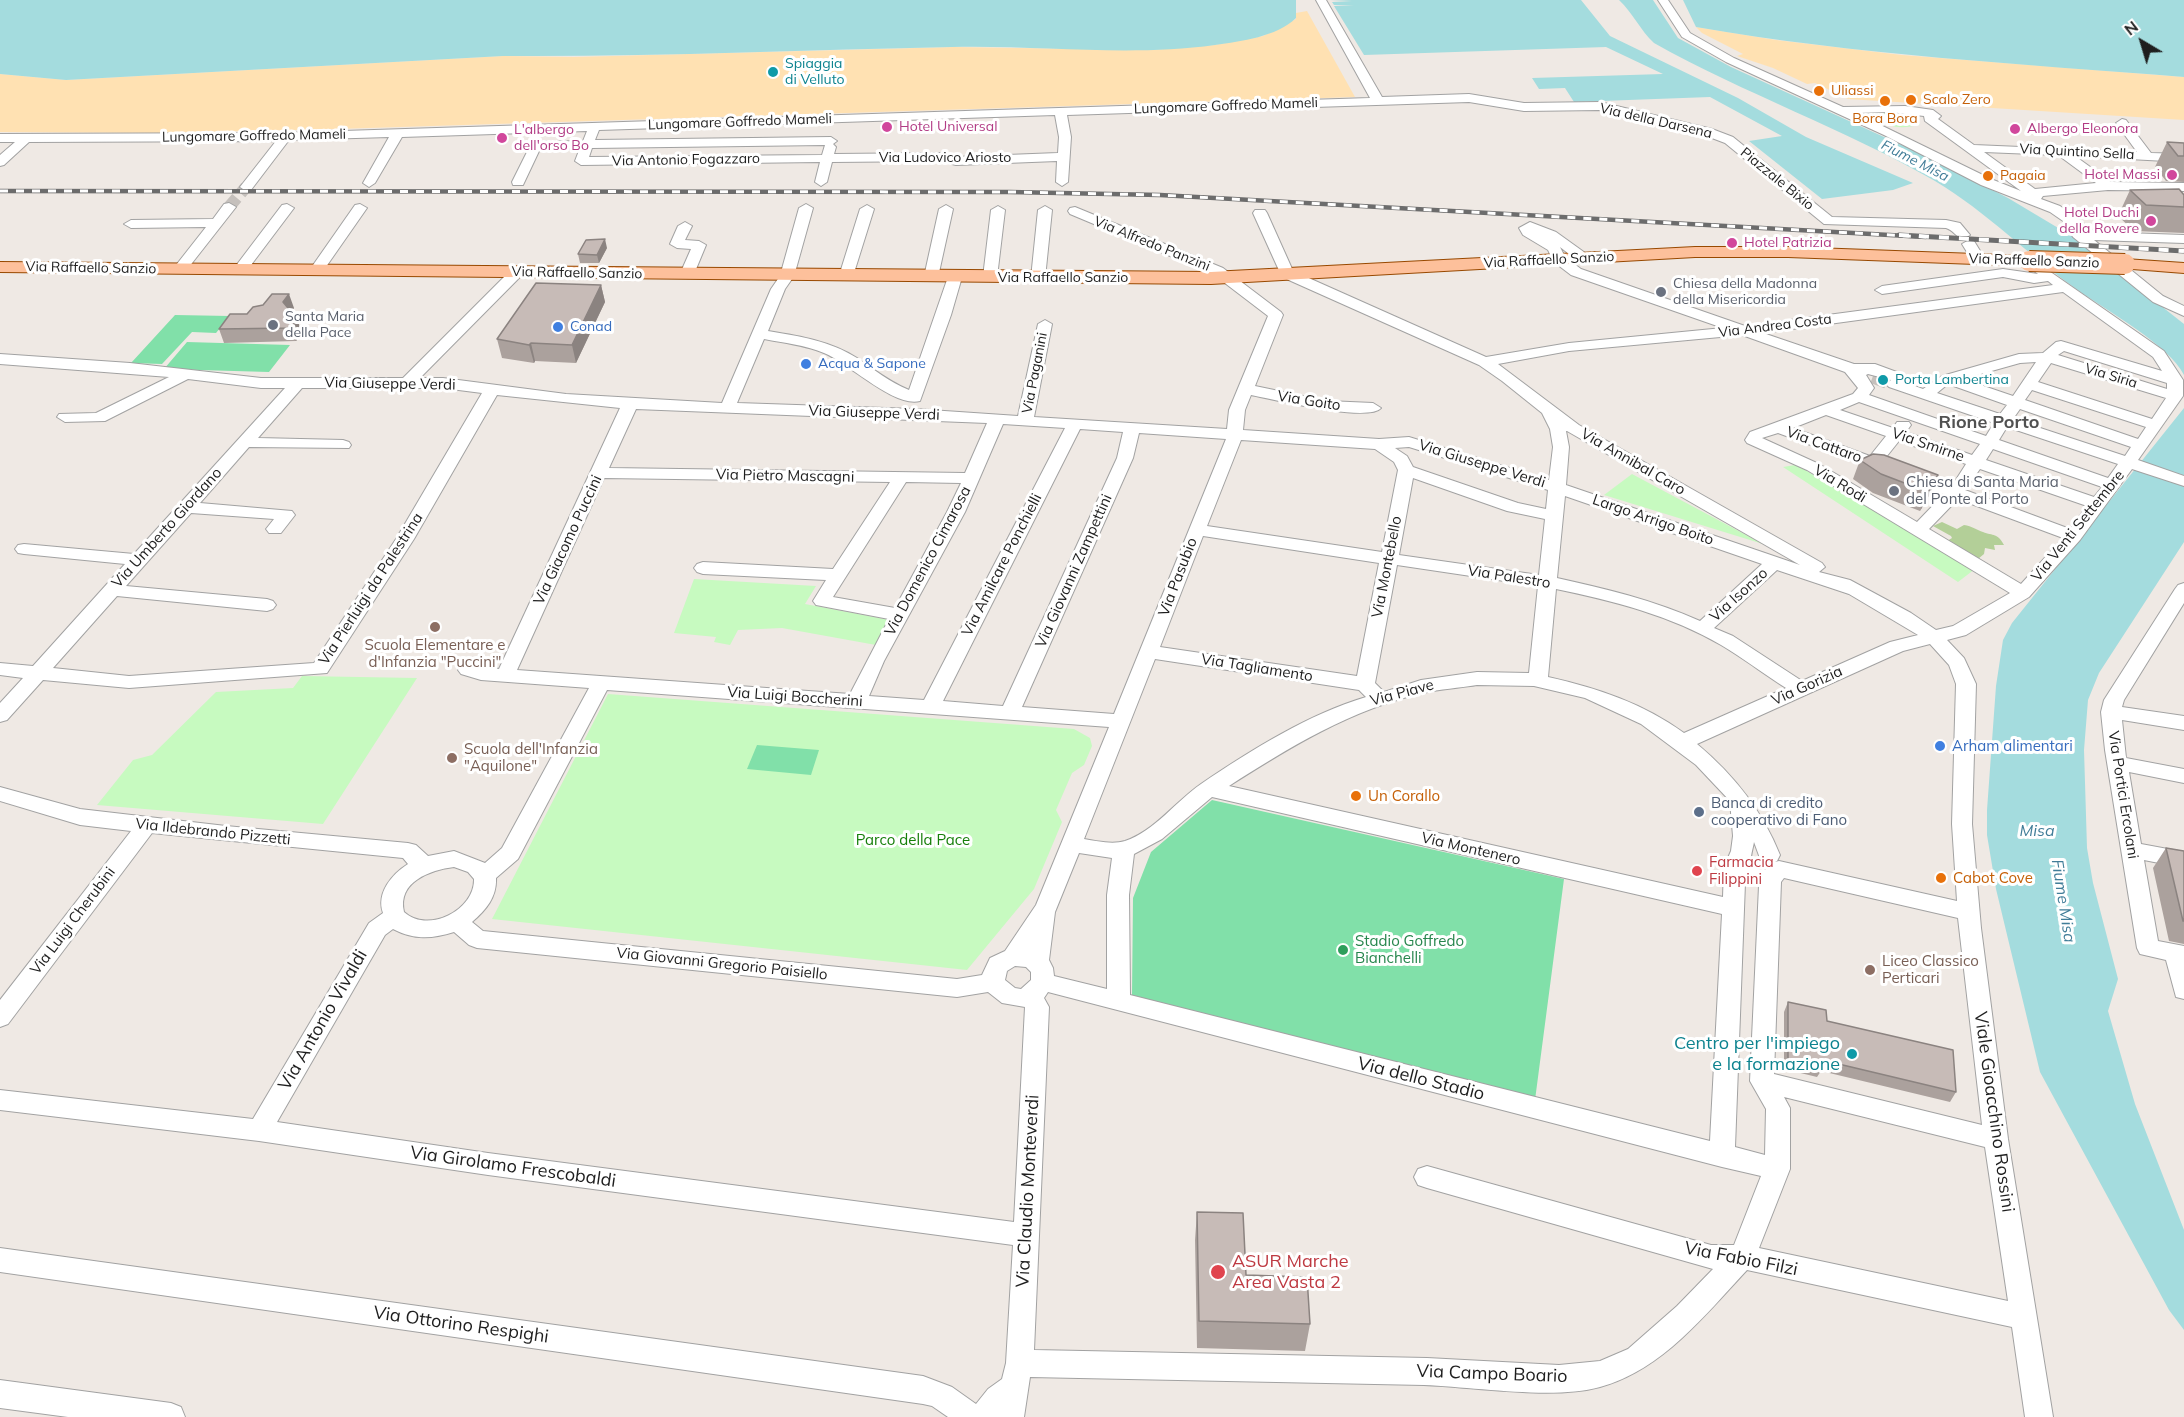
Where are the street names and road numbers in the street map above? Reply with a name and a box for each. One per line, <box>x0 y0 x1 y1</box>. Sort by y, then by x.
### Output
street label: Lungomare Goffredo Mameli <box>1134 94 1318 118</box>
street label: Via della Darsena <box>1598 100 1714 142</box>
street label: Lungomare Goffredo Mameli <box>648 110 832 134</box>
street label: Lungomare Goffredo Mameli <box>162 126 346 146</box>
street label: Via Quintino Sella <box>2019 141 2135 163</box>
street label: Piazzale Bixio <box>1737 144 1817 214</box>
street label: Via Antonio Fogazzaro <box>612 150 760 170</box>
street label: Via Ludovico Ariosto <box>879 150 1011 166</box>
street label: Via Alfredo Panzini <box>1092 213 1212 275</box>
street label: Via Raffaello Sanzio <box>1483 248 1615 272</box>
street label: Via Raffaello Sanzio <box>1968 250 2100 272</box>
street label: Via Raffaello Sanzio <box>26 258 156 278</box>
street label: Via Raffaello Sanzio <box>512 263 642 283</box>
street label: Via Raffaello Sanzio <box>998 270 1128 286</box>
street label: Via Andrea Costa <box>1717 311 1833 341</box>
street label: Via Paganini <box>1019 331 1051 415</box>
street label: Via Siria <box>2083 360 2139 392</box>
street label: Via Giuseppe Verdi <box>324 374 456 394</box>
street label: Via Goito <box>1276 387 1342 415</box>
street label: Via Giuseppe Verdi <box>808 402 940 424</box>
street label: Via Cattaro <box>1784 423 1864 467</box>
street label: Via Smirne <box>1889 424 1967 466</box>
street label: Via Annibal Caro <box>1578 425 1688 499</box>
street label: Via Giuseppe Verdi <box>1416 436 1548 492</box>
street label: Via Rodi <box>1810 461 1870 507</box>
street label: Via Umberto Giordano <box>108 464 226 592</box>
street label: Via Pietro Mascagni <box>716 466 854 486</box>
street label: Via Venti Settembre <box>2028 467 2128 585</box>
street label: Via Giacomo Puccini <box>530 472 606 608</box>
street label: Via Domenico Cimarosa <box>881 483 975 639</box>
street label: Via Amilcare Ponchielli <box>958 491 1046 639</box>
street label: Via Giovanni Zampettini <box>1032 491 1116 651</box>
street label: Largo Arrigo Boito <box>1590 491 1716 549</box>
street label: Via Pierluigi da Palestrina <box>315 510 427 668</box>
street label: Via Montebello <box>1368 515 1406 619</box>
street label: Via Pasubio <box>1155 535 1201 619</box>
street label: Via Palestro <box>1466 562 1552 592</box>
street label: Via Isonzo <box>1706 564 1772 626</box>
street label: Via Tagliamento <box>1200 650 1314 686</box>
street label: Via Gorizia <box>1769 662 1845 710</box>
street label: Via Piave <box>1368 676 1436 710</box>
street label: Via Luigi Boccherini <box>727 683 863 711</box>
street label: Via Portici Ercolani <box>2104 730 2142 860</box>
street label: Via Ildebrando Pizzetti <box>134 815 292 849</box>
street label: Via Montenero <box>1420 829 1522 869</box>
street label: Via Luigi Cherubini <box>27 864 119 978</box>
street label: Via Giovanni Gregorio Paisiello <box>616 944 828 984</box>
street label: Via Antonio Vivaldi <box>274 946 372 1094</box>
street label: Viale Gioacchino Rossini <box>1969 1010 2019 1214</box>
street label: Via dello Stadio <box>1355 1053 1487 1105</box>
street label: Via Claudio Monteverdi <box>1012 1094 1044 1288</box>
street label: Via Girolamo Frescobaldi <box>409 1142 617 1192</box>
street label: Via Fabio Filzi <box>1682 1237 1800 1281</box>
street label: Via Ottorino Respighi <box>372 1302 550 1348</box>
street label: Via Campo Boario <box>1416 1361 1568 1387</box>

